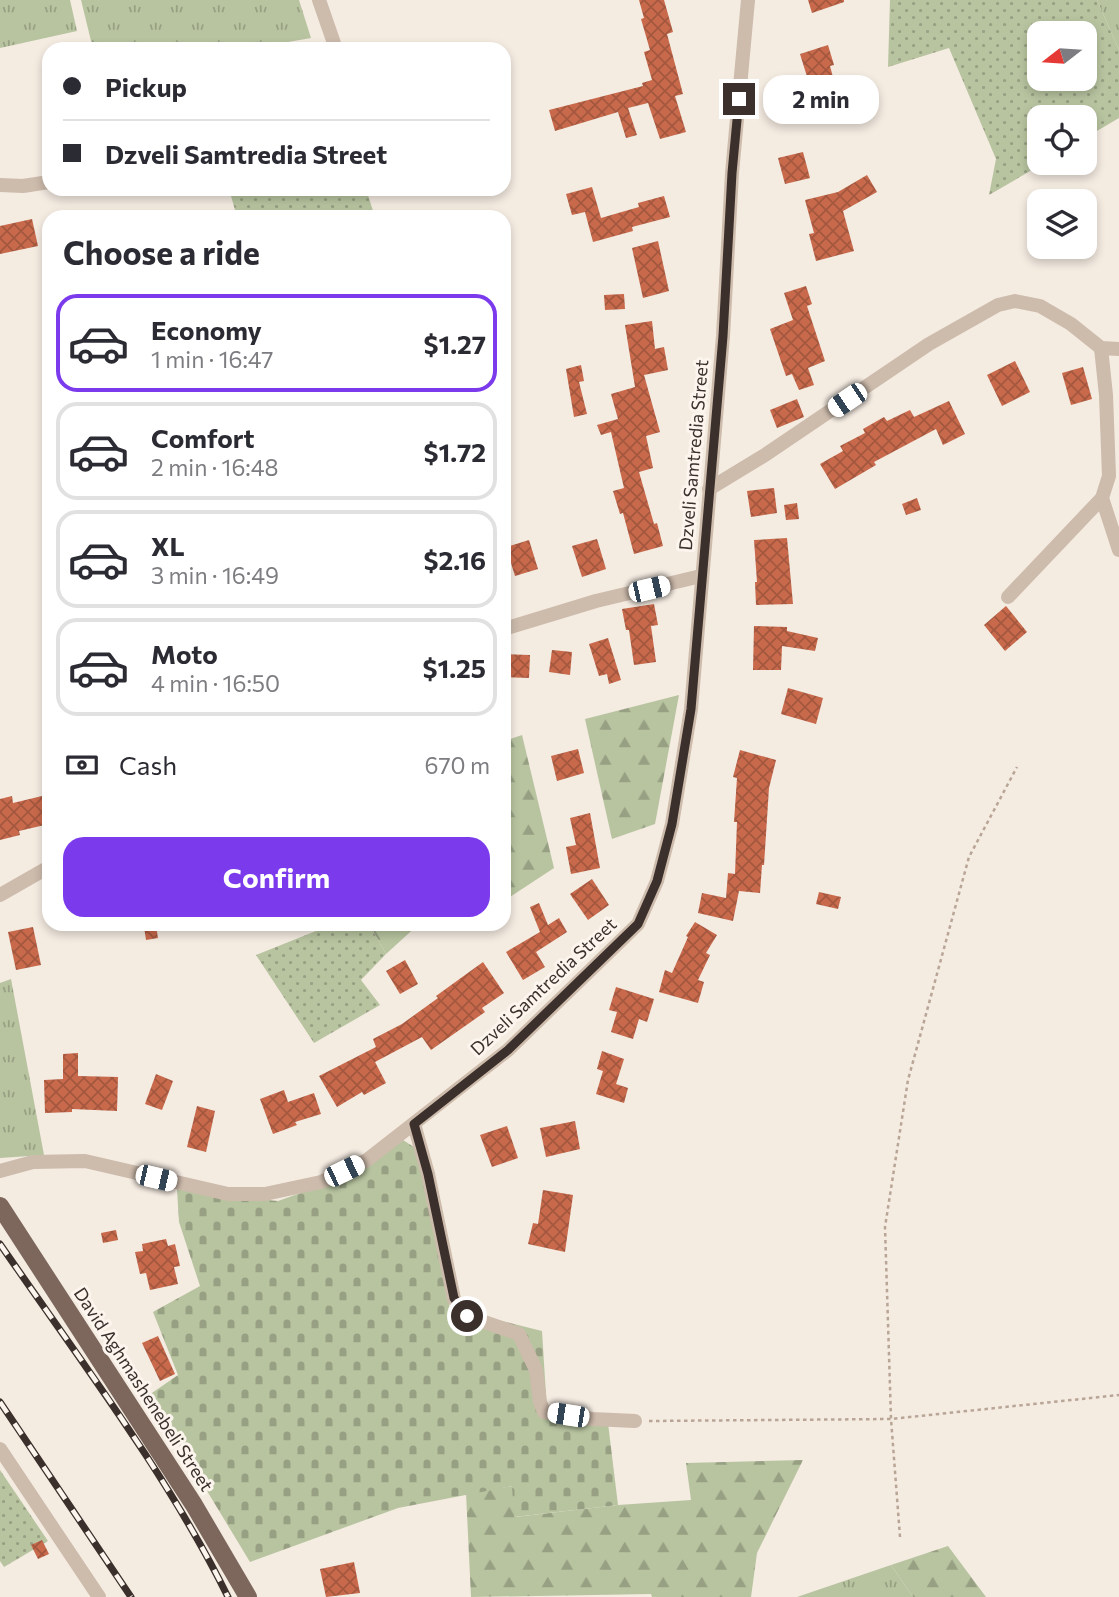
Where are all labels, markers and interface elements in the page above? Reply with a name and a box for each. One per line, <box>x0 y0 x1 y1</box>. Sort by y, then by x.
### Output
north arrow <box>1027 21 1097 91</box>
map controls <box>1027 21 1097 259</box>
text: Pickup <box>105 71 187 102</box>
callout: 2 min <box>764 74 879 124</box>
route end <box>723 83 755 115</box>
text: 2 min <box>792 85 850 113</box>
button: locate <box>1027 105 1097 175</box>
text: Dzveli Samtredia Street <box>105 138 387 169</box>
button: layers <box>1027 189 1097 259</box>
text: Choose a ride <box>63 232 260 272</box>
icon: car <box>67 312 130 375</box>
text: Economy <box>151 314 262 345</box>
text: $1.27 <box>424 328 486 359</box>
text: 1 min · 16:47 <box>151 345 273 373</box>
street label: Dzveli Samtredia Street <box>674 359 712 551</box>
car <box>824 380 871 420</box>
icon: car <box>67 420 130 483</box>
text: Comfort <box>151 422 254 453</box>
text: $1.72 <box>424 436 486 467</box>
text: 2 min · 16:48 <box>151 453 279 481</box>
icon: car <box>67 528 130 591</box>
text: XL <box>151 530 185 561</box>
text: $2.16 <box>424 544 486 575</box>
text: 3 min · 16:49 <box>151 561 279 589</box>
car <box>627 574 672 604</box>
icon: car <box>67 636 130 699</box>
text: Moto <box>151 638 218 669</box>
text: $1.25 <box>422 652 486 683</box>
text: 4 min · 16:50 <box>151 669 280 697</box>
icon: cash <box>63 746 101 784</box>
text: Cash <box>119 749 177 780</box>
text: 670 m <box>425 751 490 779</box>
button: Confirm <box>63 837 490 917</box>
street label: Dzveli Samtredia Street <box>465 913 621 1059</box>
car <box>321 1152 368 1190</box>
car <box>134 1163 179 1193</box>
street label: David Aghmashenebeli Street <box>70 1283 218 1495</box>
route start <box>451 1300 483 1332</box>
car <box>546 1401 591 1429</box>

